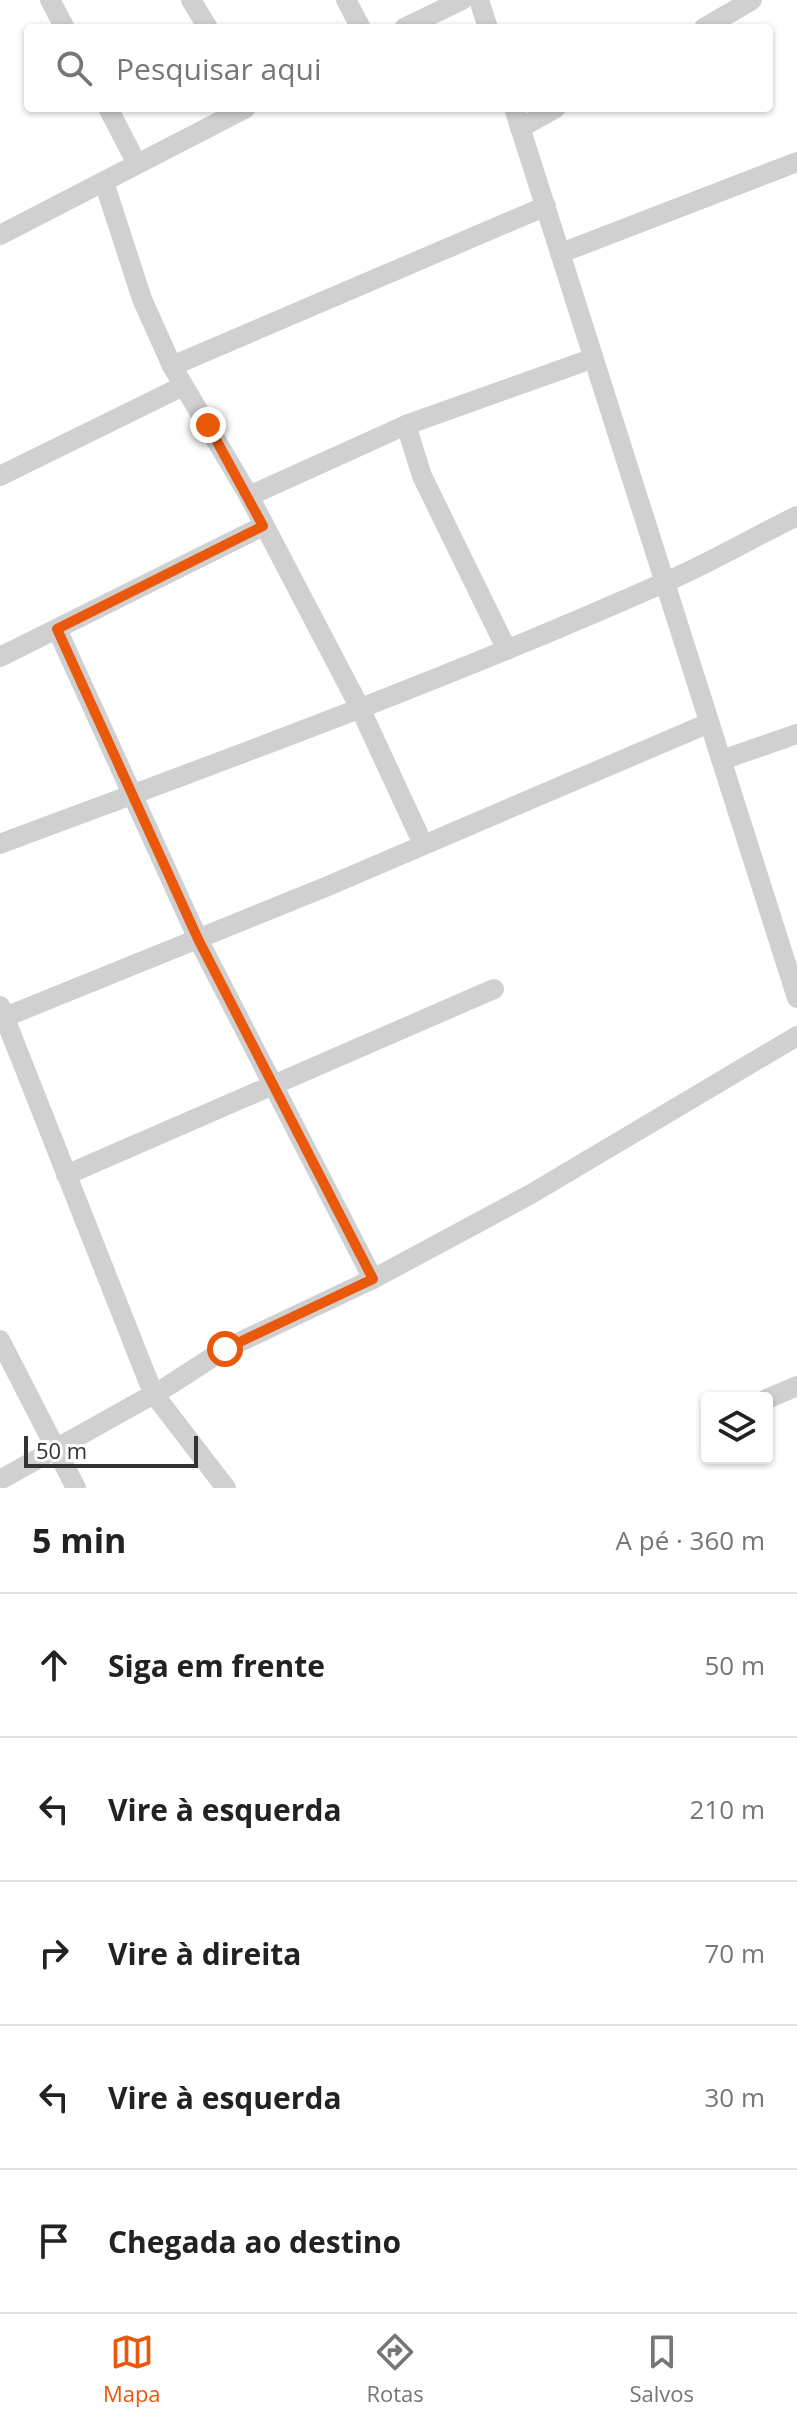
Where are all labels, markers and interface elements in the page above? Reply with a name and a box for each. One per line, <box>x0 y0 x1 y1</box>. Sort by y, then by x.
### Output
search box <box>24 24 773 112</box>
icon: search <box>52 46 96 90</box>
text: Pesquisar aqui <box>116 48 322 89</box>
route end <box>190 407 226 443</box>
route start <box>207 1331 243 1367</box>
map controls <box>701 1392 773 1464</box>
button: layers <box>701 1392 773 1464</box>
scale bar <box>24 1432 198 1468</box>
text: 50 m <box>36 1435 87 1465</box>
text: 5 min <box>32 1517 126 1563</box>
text: A pé · 360 m <box>616 1522 765 1558</box>
icon: ahead <box>32 1643 76 1687</box>
text: Siga em frente <box>108 1645 325 1686</box>
text: 50 m <box>704 1647 765 1683</box>
icon: left <box>32 1787 76 1831</box>
text: Vire à esquerda <box>108 1789 342 1830</box>
text: 210 m <box>690 1791 765 1827</box>
icon: right <box>32 1931 76 1975</box>
text: Vire à direita <box>108 1933 302 1974</box>
text: 70 m <box>704 1935 765 1971</box>
icon: left <box>32 2075 76 2119</box>
text: Vire à esquerda <box>108 2077 342 2118</box>
text: 30 m <box>704 2079 765 2115</box>
icon: arrive <box>32 2219 76 2263</box>
text: Chegada ao destino <box>108 2221 401 2262</box>
tab: Mapa <box>103 2330 161 2408</box>
tab: Rotas <box>366 2330 424 2408</box>
tab: Salvos <box>630 2330 694 2408</box>

